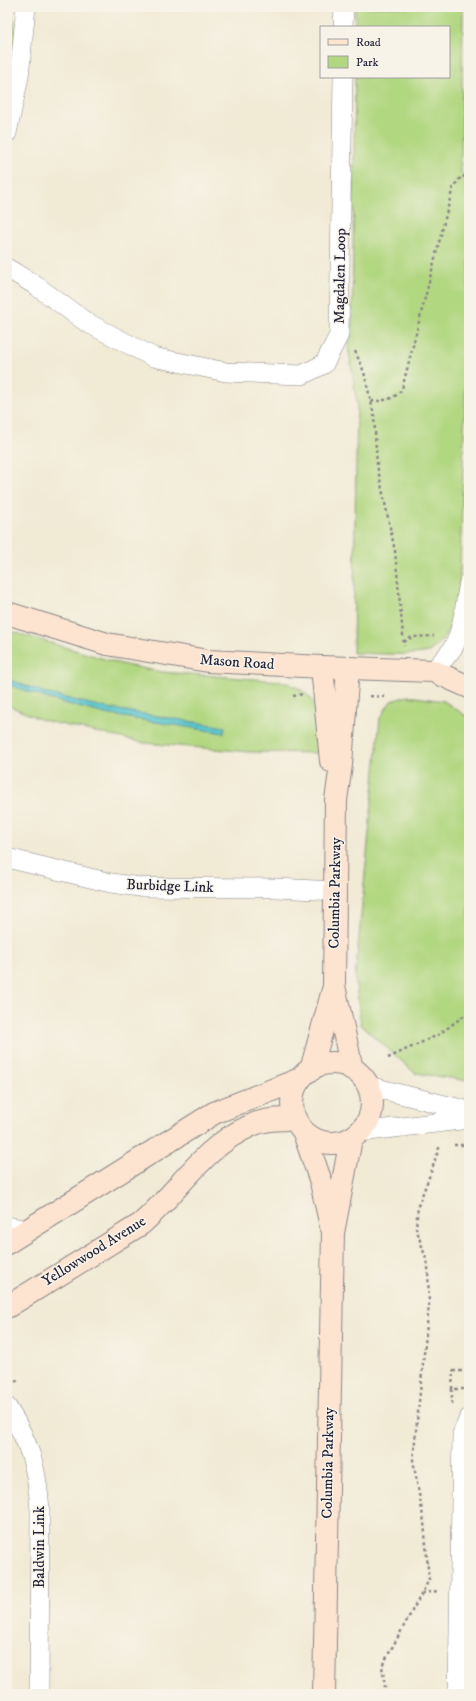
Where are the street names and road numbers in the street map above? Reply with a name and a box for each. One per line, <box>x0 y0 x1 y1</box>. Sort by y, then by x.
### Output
street label: Magdalen Loop <box>330 227 350 324</box>
street label: Mason Road <box>199 650 275 674</box>
street label: Columbia Parkway <box>325 836 345 949</box>
street label: Burbidge Link <box>126 875 215 897</box>
street label: Yellowwood Avenue <box>39 1212 149 1290</box>
street label: Columbia Parkway <box>318 1406 338 1519</box>
street label: Baldwin Link <box>30 1505 49 1588</box>

